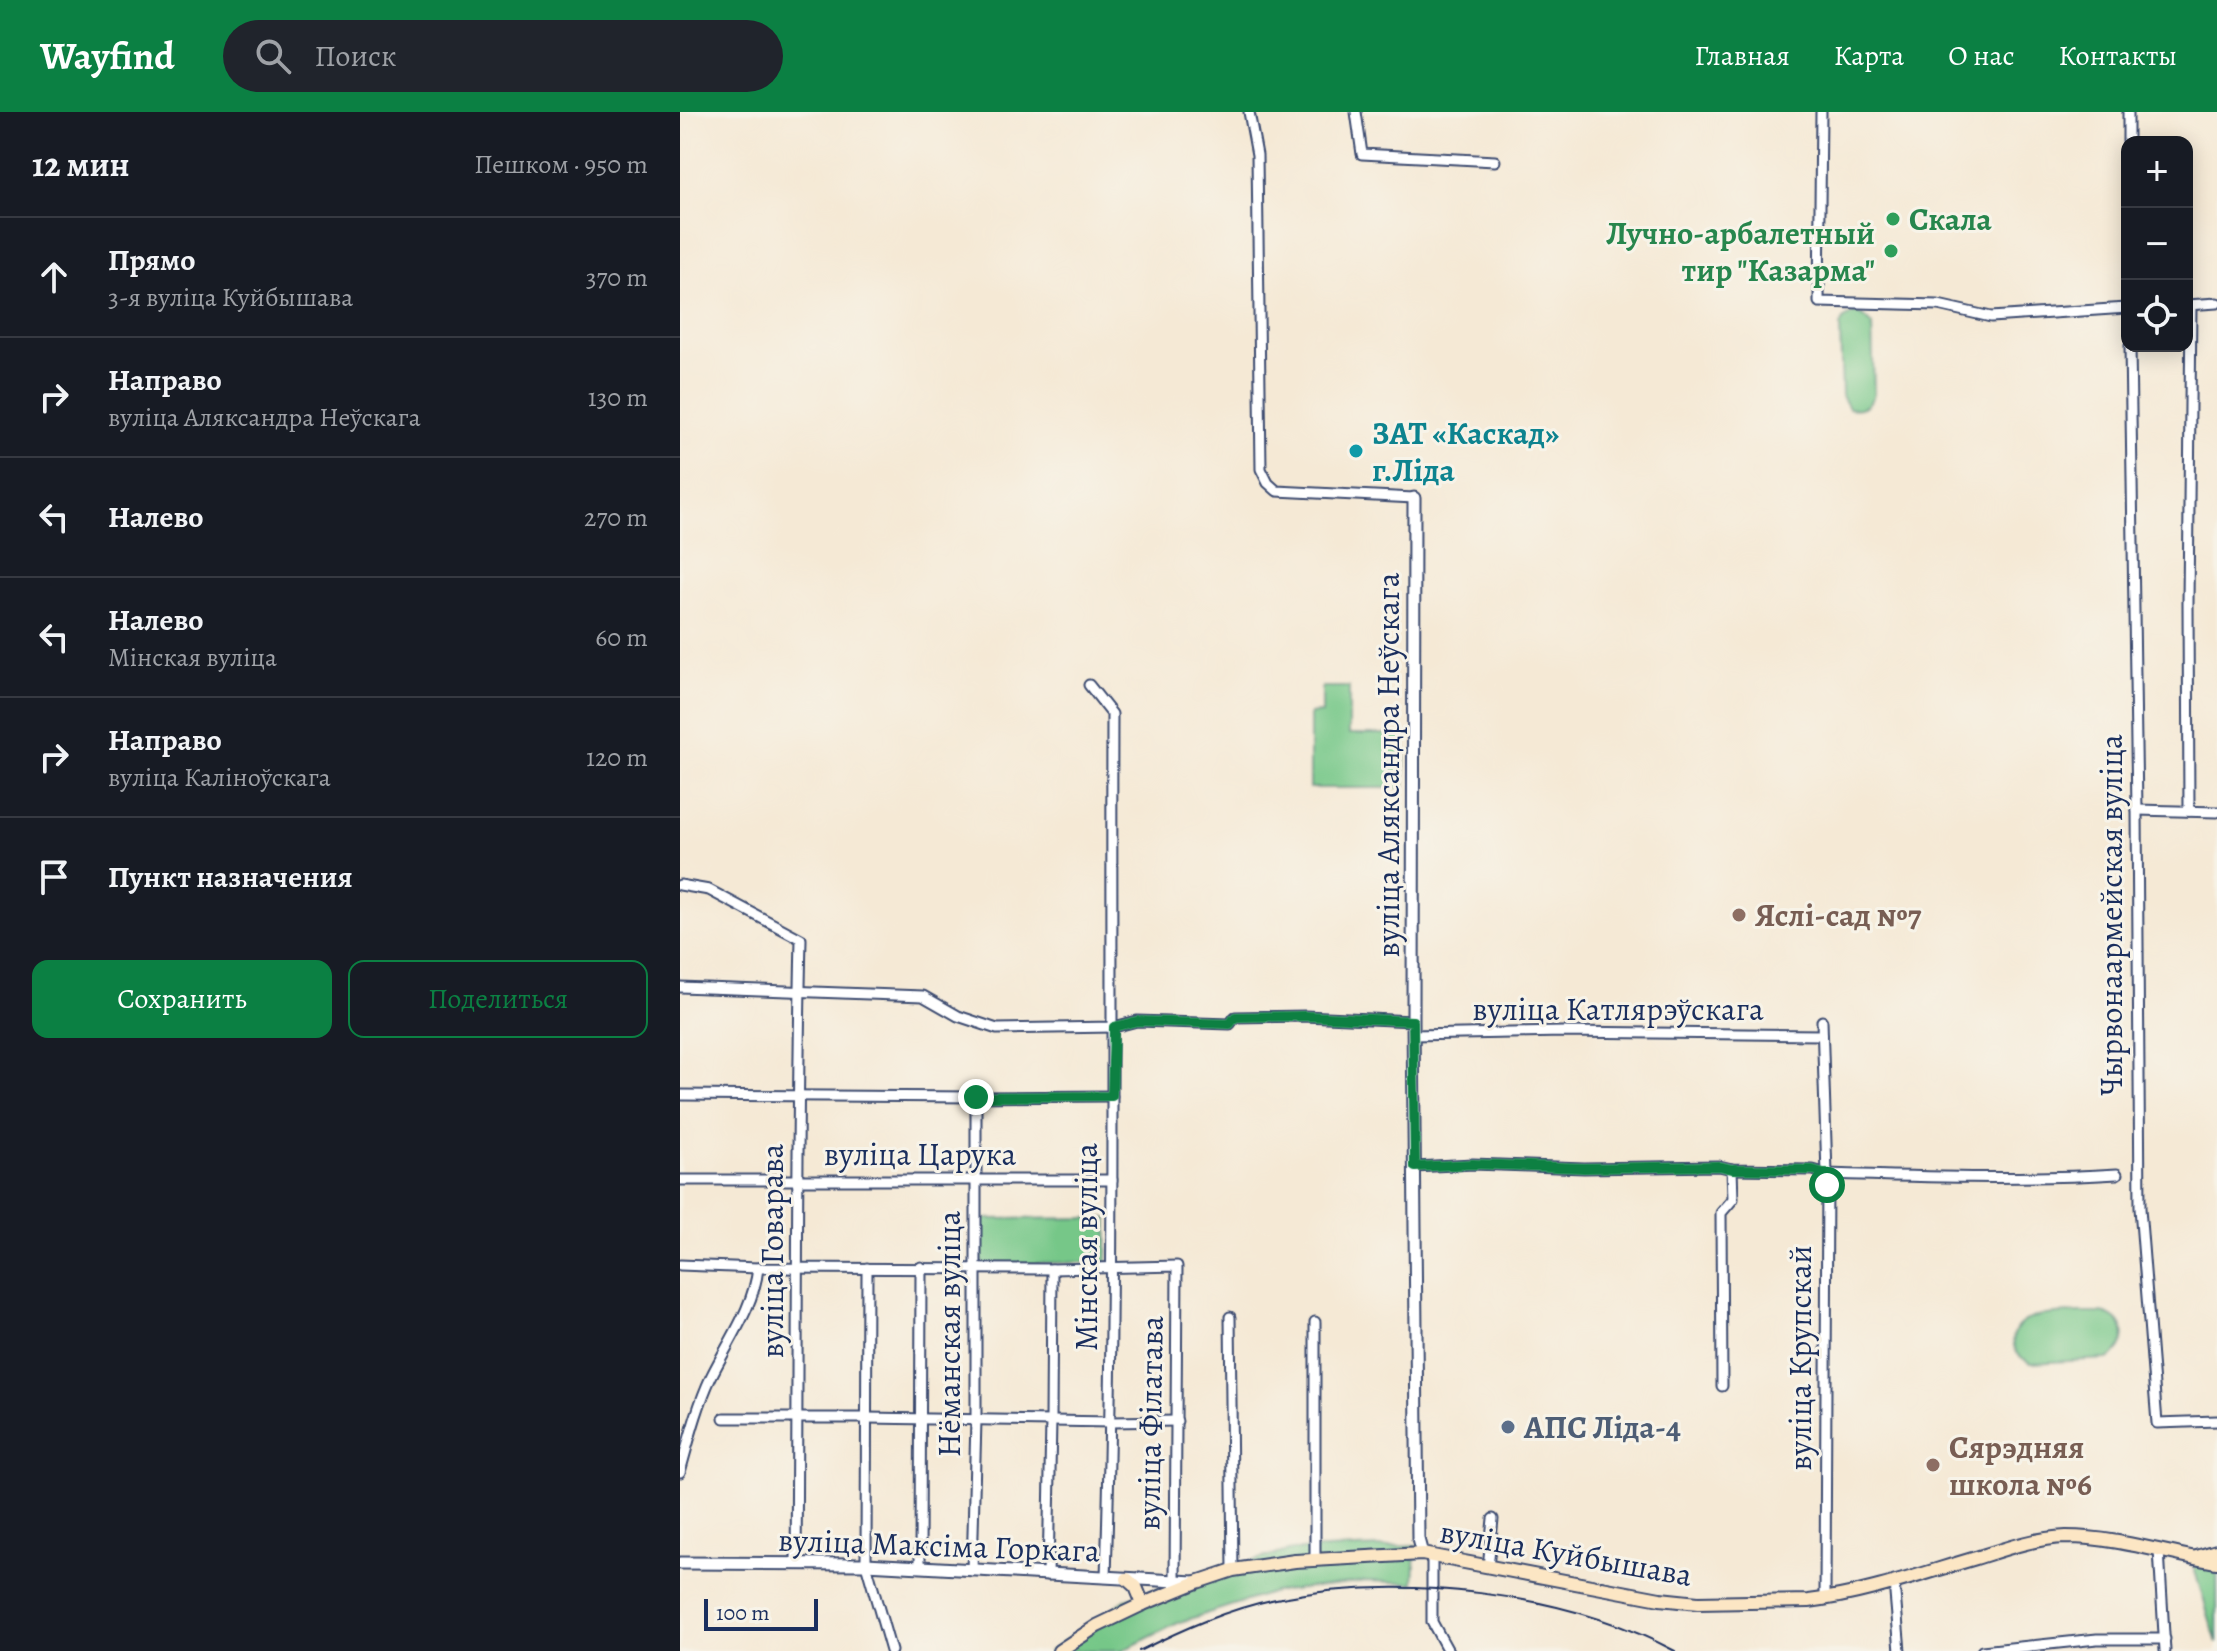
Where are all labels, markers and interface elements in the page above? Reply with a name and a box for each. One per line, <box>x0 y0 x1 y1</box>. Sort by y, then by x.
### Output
search box <box>223 20 783 92</box>
text: Wayfind <box>40 30 175 82</box>
icon: search <box>251 34 295 78</box>
text: Поиск <box>315 36 397 76</box>
text: Главная <box>1694 37 1790 75</box>
text: Карта <box>1834 37 1904 75</box>
text: О нас <box>1948 37 2015 75</box>
text: Контакты <box>2059 37 2177 75</box>
map controls <box>2121 136 2193 352</box>
button: + <box>2121 136 2193 208</box>
text: 12 мин <box>32 141 130 188</box>
text: Пешком · 950 m <box>474 147 648 182</box>
place label: Скала <box>1909 197 1993 241</box>
button: − <box>2121 208 2193 280</box>
marker: Скала <box>1884 210 1902 228</box>
place label: Лучно-арбалетный тир "Казарма" <box>1606 211 1875 292</box>
text: Прямо <box>108 240 195 280</box>
marker: Лучно-арбалетный тир "Казарма" <box>1882 242 1900 260</box>
icon: ahead <box>32 255 76 299</box>
text: 370 m <box>586 260 648 295</box>
text: 3-я вуліца Куйбышава <box>108 280 353 315</box>
button: locate <box>2121 280 2193 352</box>
text: Направо <box>108 360 222 400</box>
icon: right <box>32 375 76 419</box>
text: 130 m <box>588 380 648 415</box>
text: вуліца Аляксандра Неўскага <box>108 400 421 435</box>
place label: ЗАТ «Каскад» г.Ліда <box>1372 411 1559 492</box>
marker: ЗАТ «Каскад» г.Ліда <box>1347 442 1365 460</box>
icon: left <box>32 495 76 539</box>
text: Налево <box>108 497 203 537</box>
text: 270 m <box>584 500 648 535</box>
street label: вуліца Аляксандра Неўскага <box>1366 572 1410 957</box>
text: Налево <box>108 600 203 640</box>
icon: left <box>32 615 76 659</box>
text: 60 m <box>595 620 648 655</box>
text: Мінская вуліца <box>108 640 277 675</box>
text: Направо <box>108 720 222 760</box>
street label: Чырвонаармейская вуліца <box>2089 734 2133 1096</box>
icon: right <box>32 735 76 779</box>
text: 120 m <box>586 740 648 775</box>
text: вуліца Каліноўскага <box>108 760 331 795</box>
icon: arrive <box>32 855 76 899</box>
text: Пункт назначения <box>108 857 353 897</box>
place label: Яслі-сад №7 <box>1755 893 1922 937</box>
marker: Яслі-сад №7 <box>1730 906 1748 924</box>
button: Сохранить <box>32 960 332 1038</box>
button: Поделиться <box>348 960 648 1038</box>
street label: вуліца Катлярэўскага <box>1472 987 1764 1031</box>
route end <box>958 1079 994 1115</box>
street label: вуліца Царука <box>824 1132 1017 1176</box>
street label: вуліца Говарава <box>750 1143 794 1358</box>
street label: Мінская вуліца <box>1064 1143 1108 1351</box>
route start <box>1809 1167 1845 1203</box>
street label: Нёманская вуліца <box>927 1211 971 1457</box>
street label: вуліца Крупскай <box>1778 1245 1822 1471</box>
street label: вуліца Філатава <box>1126 1315 1174 1531</box>
place label: АПС Ліда-4 <box>1523 1405 1681 1449</box>
marker: АПС Ліда-4 <box>1499 1418 1517 1436</box>
place label: Сярэдняя школа №6 <box>1949 1425 2092 1506</box>
marker: Сярэдняя школа №6 <box>1924 1456 1942 1474</box>
street label: вуліца Куйбышава <box>1437 1509 1696 1597</box>
street label: вуліца Максіма Горкага <box>777 1517 1101 1573</box>
scale bar <box>704 1595 818 1631</box>
text: 100 m <box>716 1598 770 1628</box>

